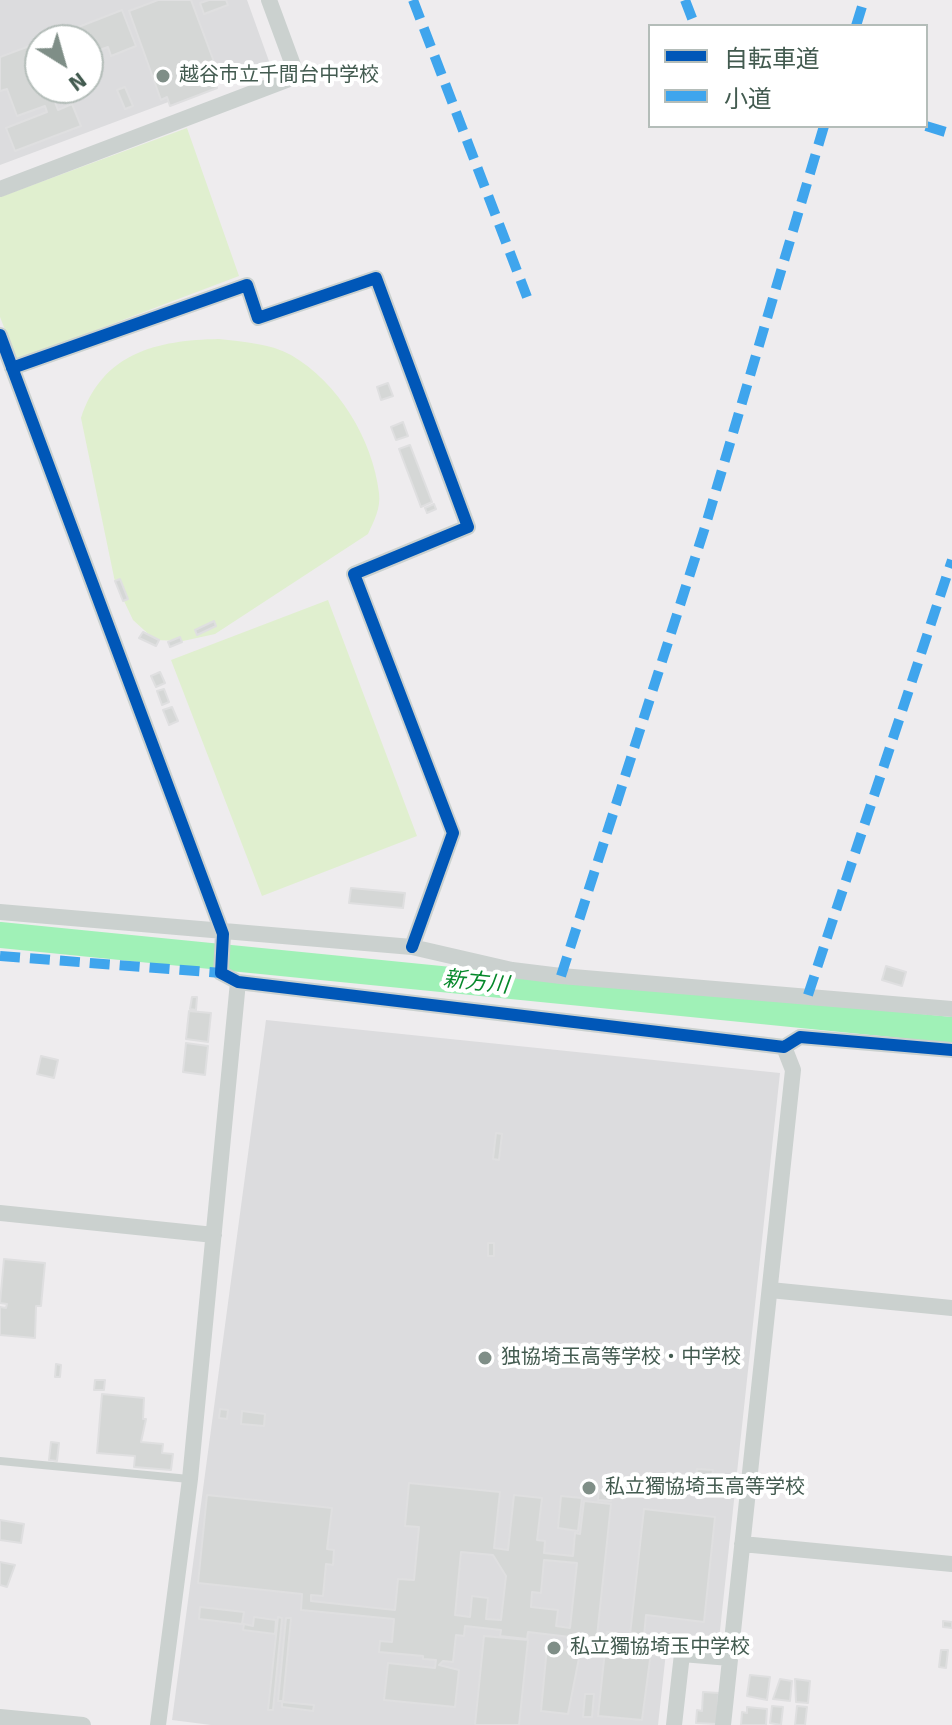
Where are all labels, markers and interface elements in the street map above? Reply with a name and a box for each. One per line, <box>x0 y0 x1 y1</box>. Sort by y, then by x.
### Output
north arrow <box>24 24 104 104</box>
legend <box>648 24 928 128</box>
text: 自転車道 <box>724 44 820 74</box>
place label: 越谷市立千間台中学校 <box>179 64 379 88</box>
text: N <box>63 67 92 97</box>
marker: 越谷市立千間台中学校 <box>154 67 172 85</box>
text: 小道 <box>724 84 772 114</box>
water label: 新方川 <box>442 966 510 1000</box>
place label: 独協埼玉高等学校・中学校 <box>501 1346 741 1370</box>
marker: 独協埼玉高等学校・中学校 <box>476 1349 494 1367</box>
place label: 私立獨協埼玉高等学校 <box>605 1476 805 1500</box>
marker: 私立獨協埼玉高等学校 <box>580 1479 598 1497</box>
place label: 私立獨協埼玉中学校 <box>570 1636 750 1660</box>
marker: 私立獨協埼玉中学校 <box>545 1639 563 1657</box>

